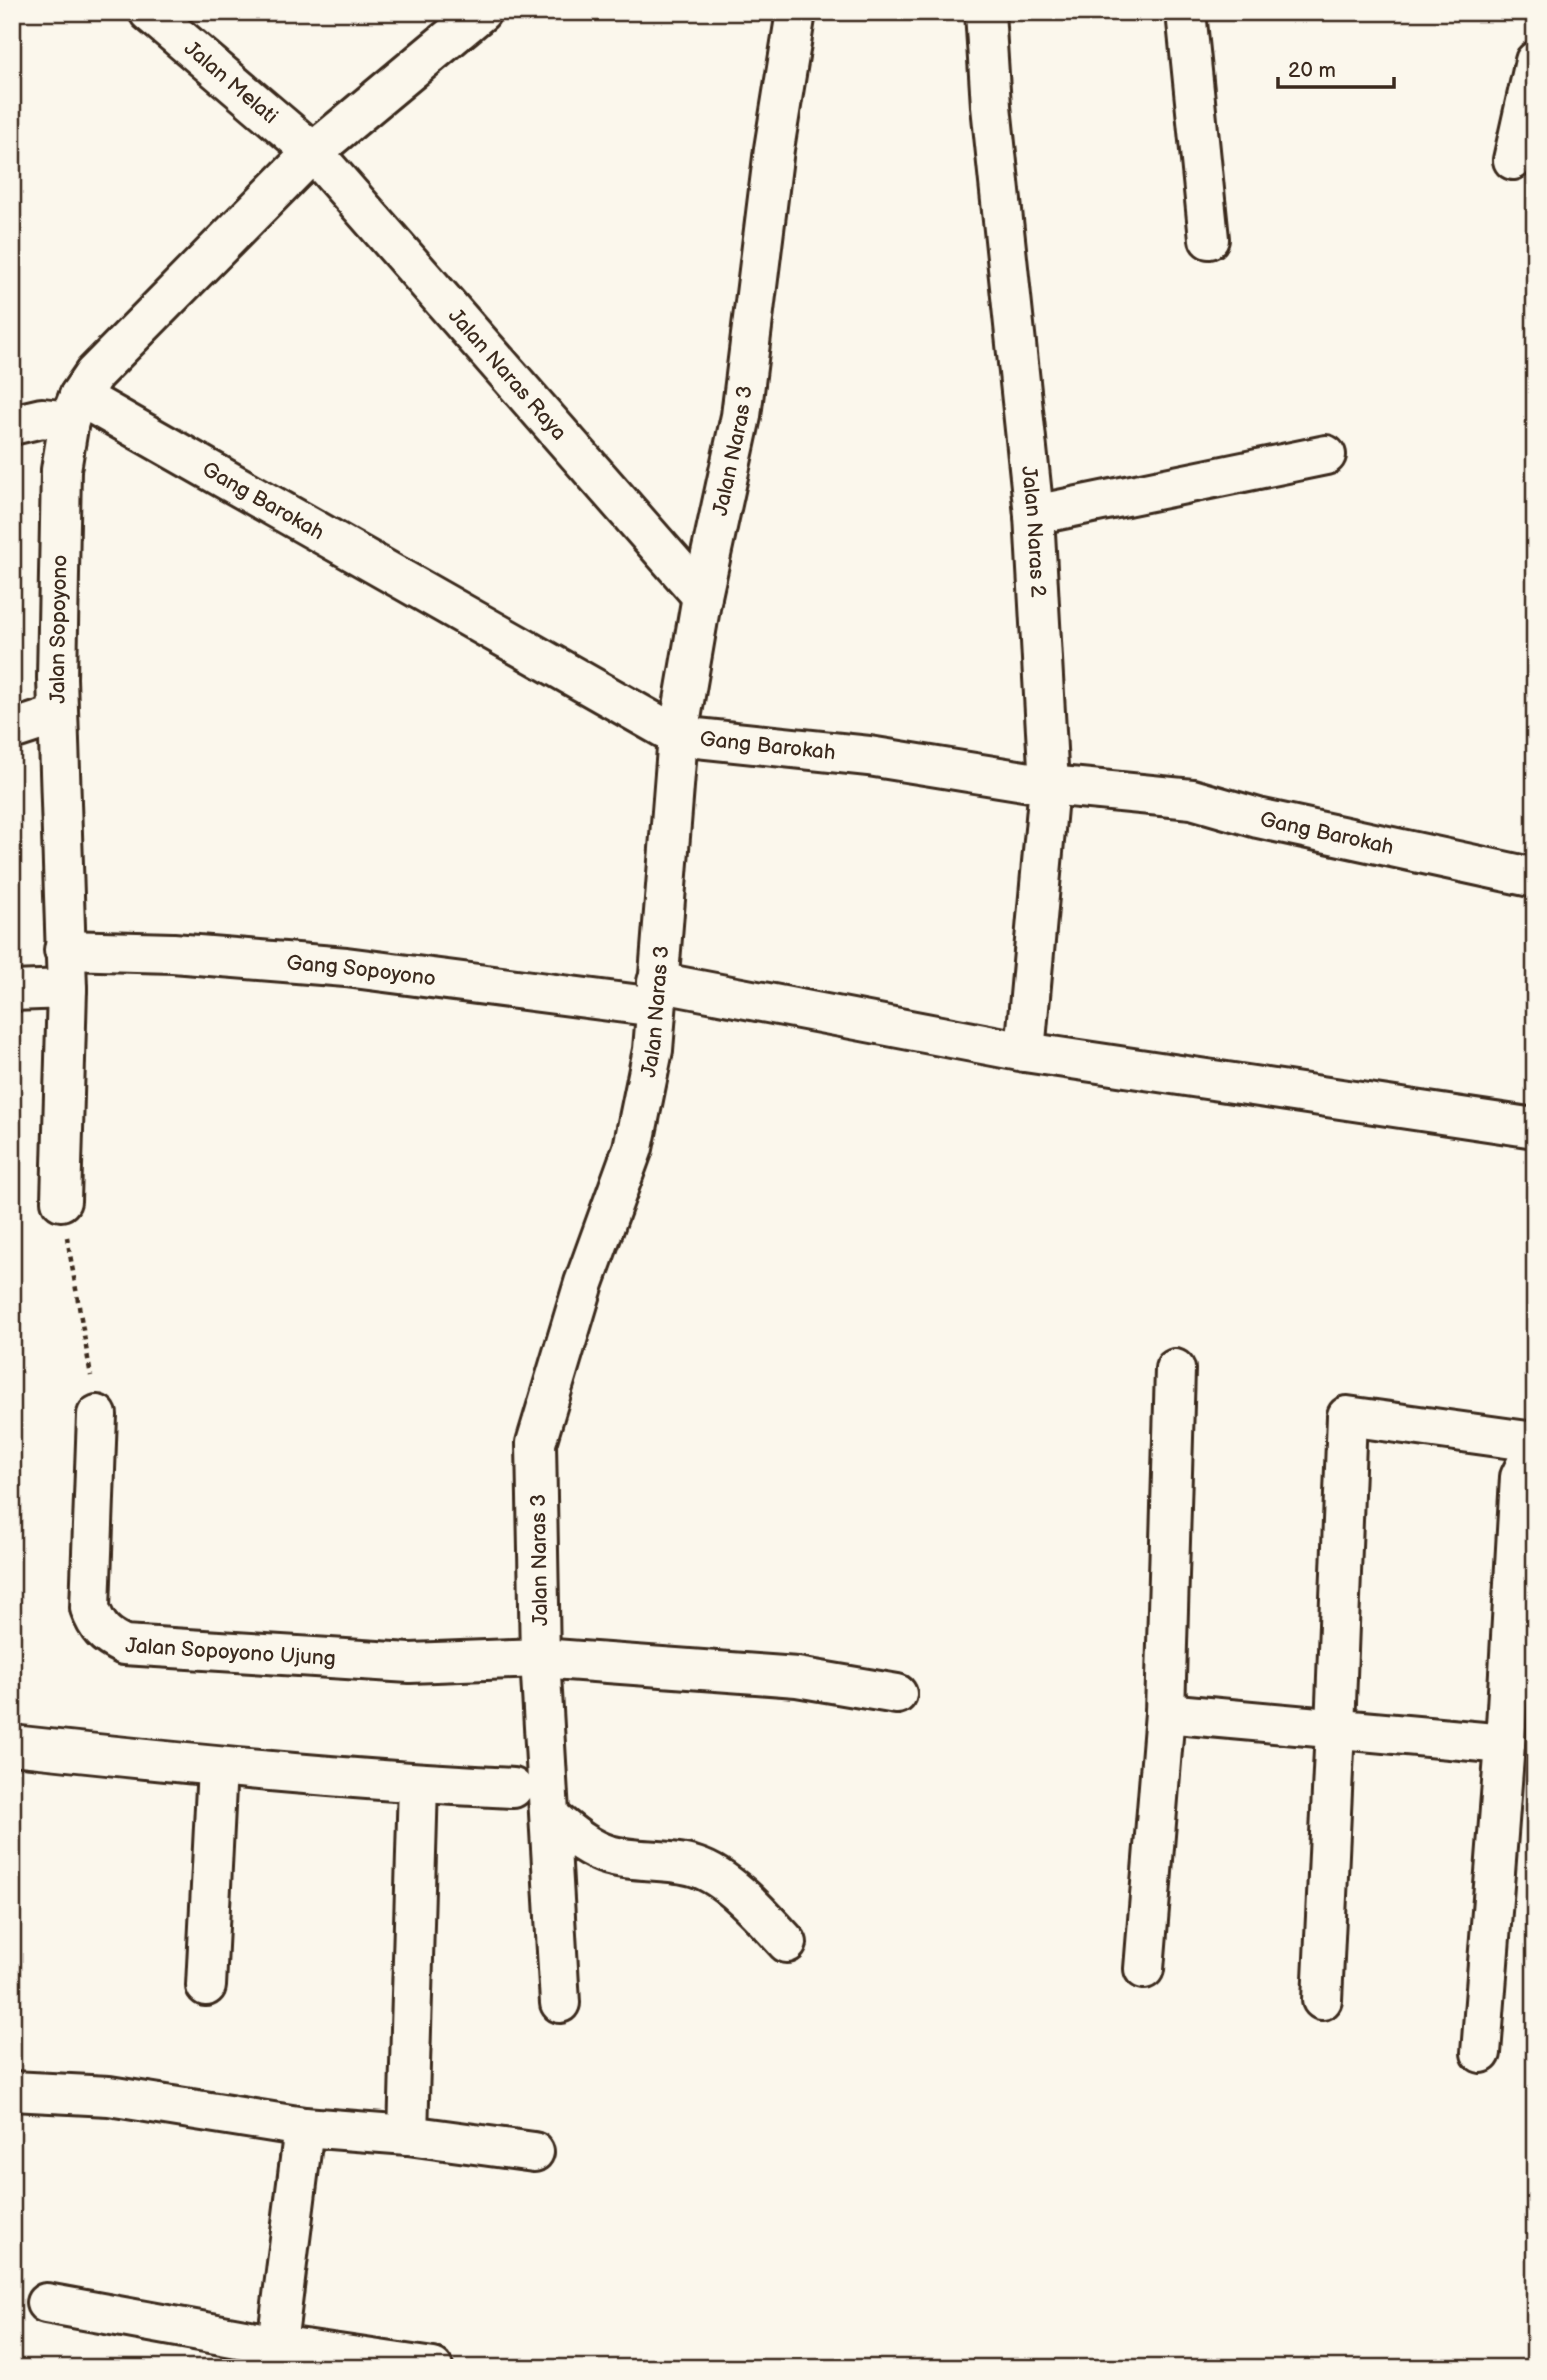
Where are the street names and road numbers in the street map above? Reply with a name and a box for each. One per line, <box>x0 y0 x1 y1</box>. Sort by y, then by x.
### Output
street label: Jalan Melati <box>179 36 283 129</box>
street label: Jalan Naras Raya <box>443 303 572 445</box>
street label: Jalan Naras 3 <box>708 384 758 518</box>
street label: Gang Barokah <box>198 457 328 546</box>
street label: Jalan Naras 2 <box>1016 465 1051 599</box>
street label: Jalan Sopoyono <box>45 554 72 704</box>
street label: Gang Barokah <box>699 726 837 765</box>
street label: Gang Barokah <box>1258 807 1396 860</box>
street label: Jalan Naras 3 <box>636 945 674 1079</box>
street label: Gang Sopoyono <box>286 950 437 991</box>
street label: Jalan Naras 3 <box>526 1494 553 1626</box>
street label: Jalan Sopoyono Ujung <box>125 1633 337 1671</box>

